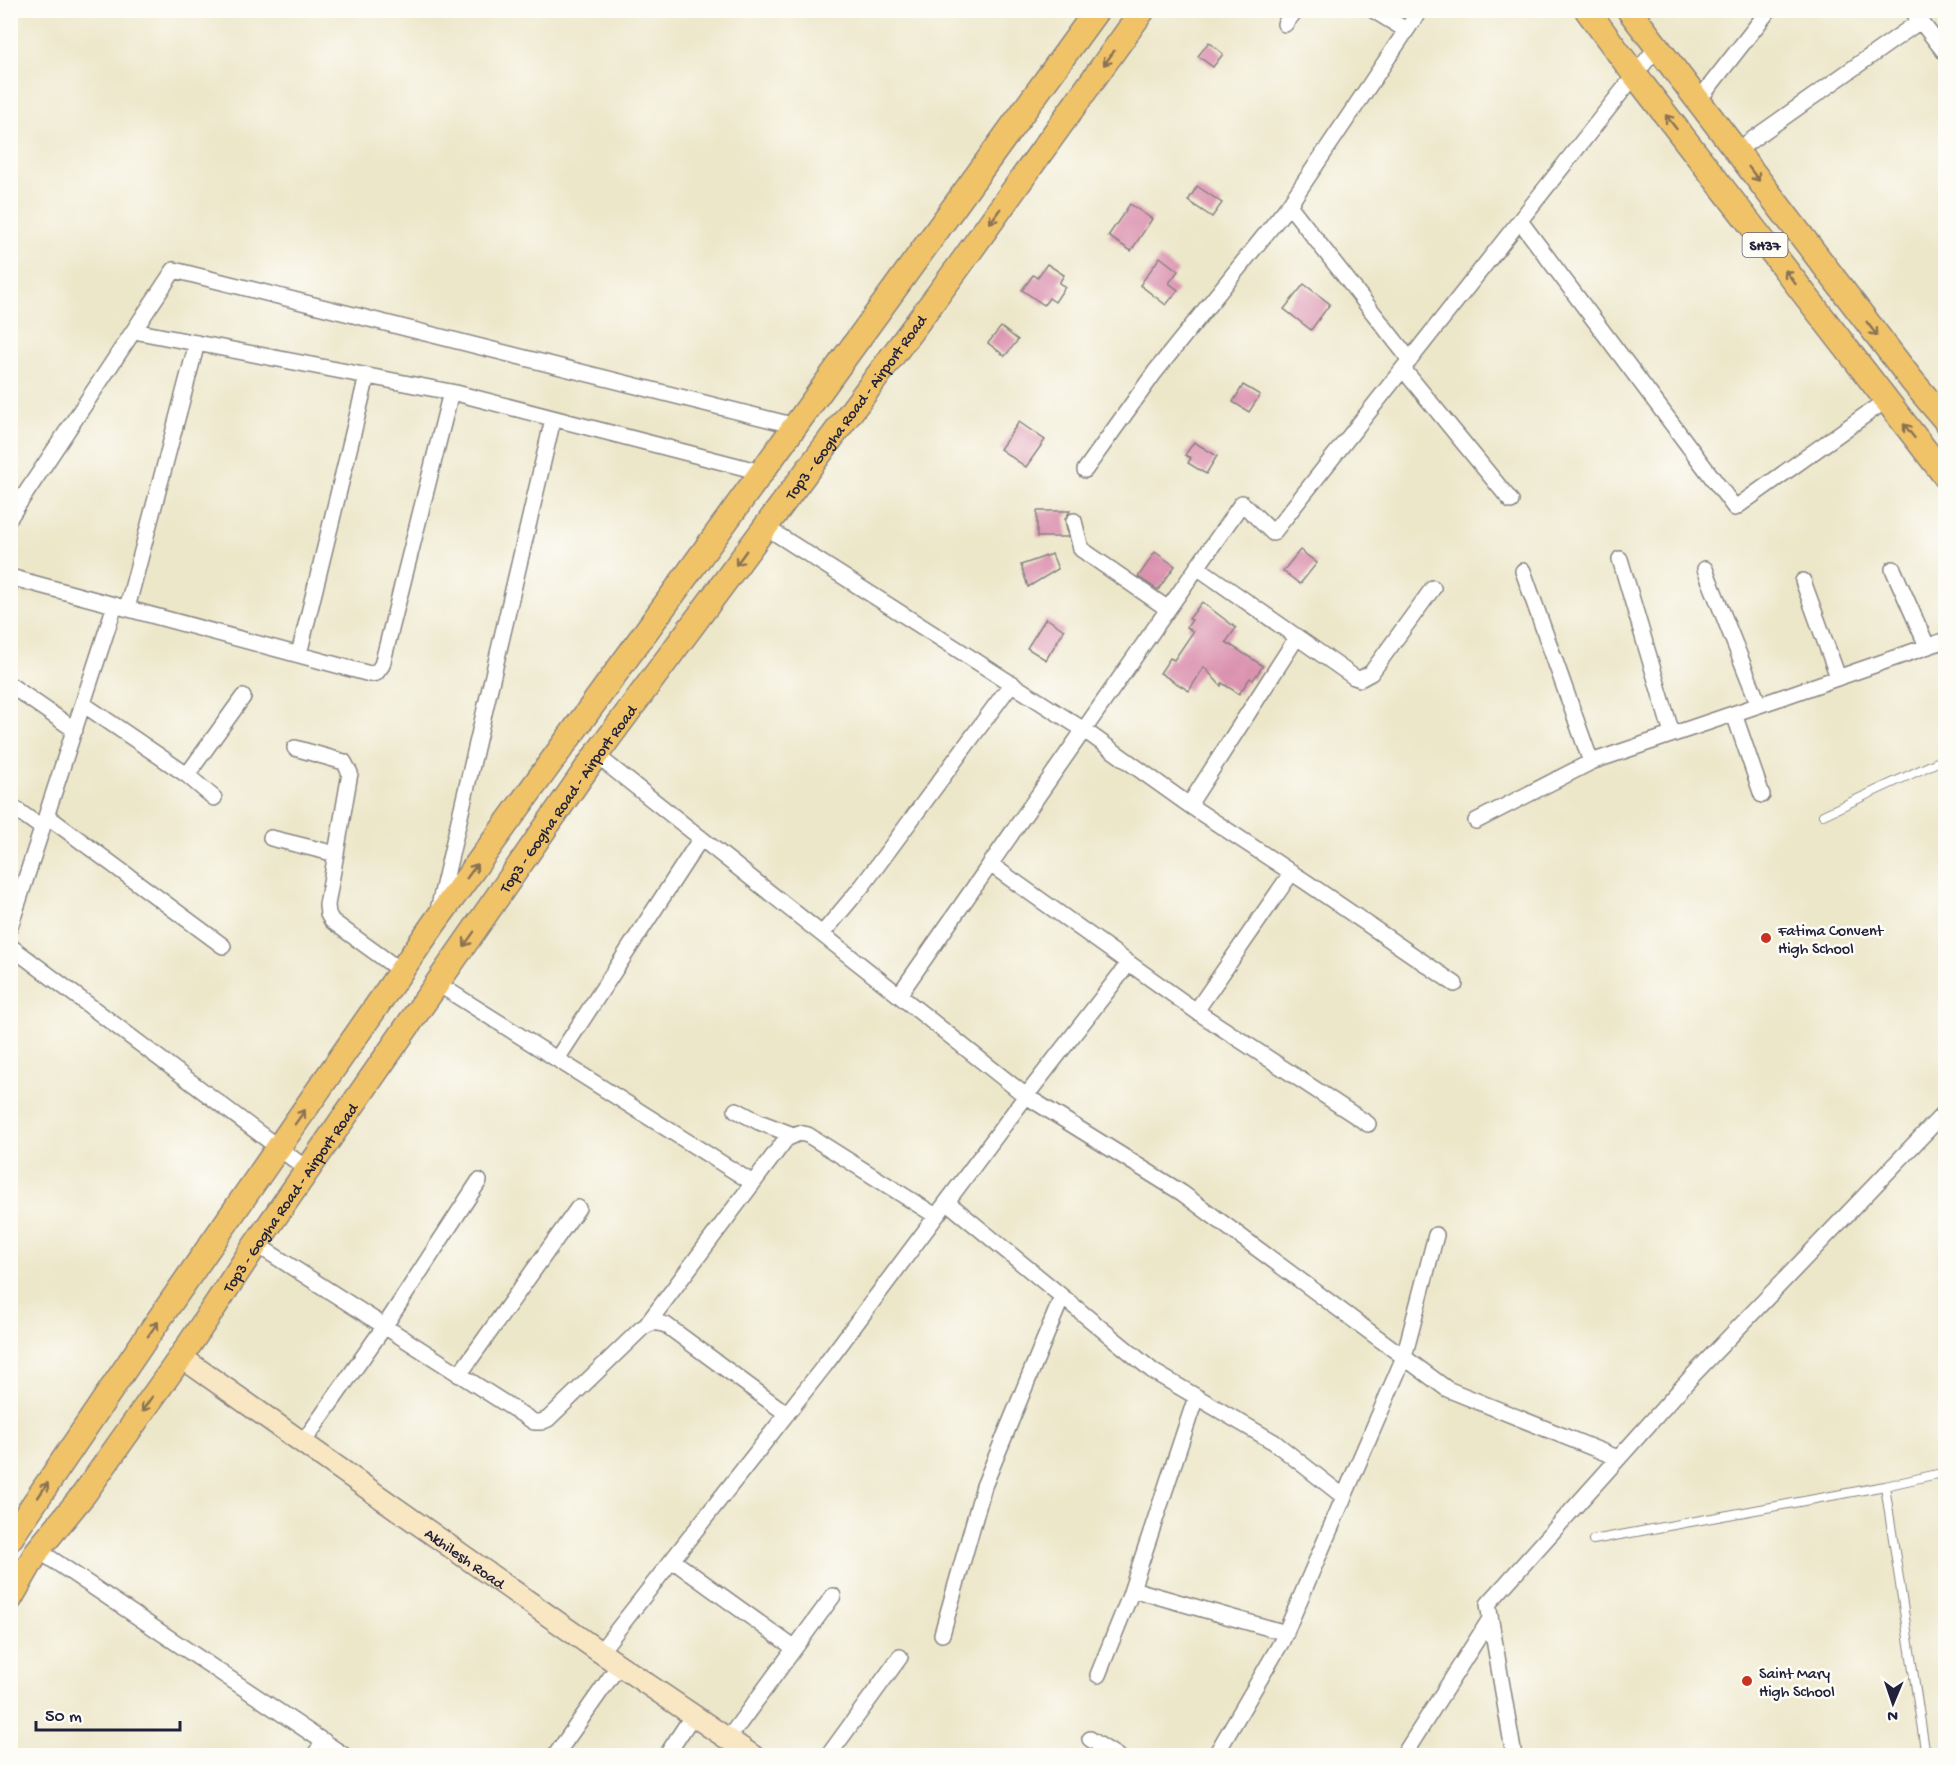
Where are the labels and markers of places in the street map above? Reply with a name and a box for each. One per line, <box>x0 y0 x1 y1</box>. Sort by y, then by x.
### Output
place label: Fatima Convent High School <box>1777 923 1885 960</box>
marker: Fatima Convent High School <box>1759 931 1773 945</box>
place label: Saint Mary High School <box>1759 1666 1835 1703</box>
marker: Saint Mary High School <box>1740 1674 1754 1688</box>

